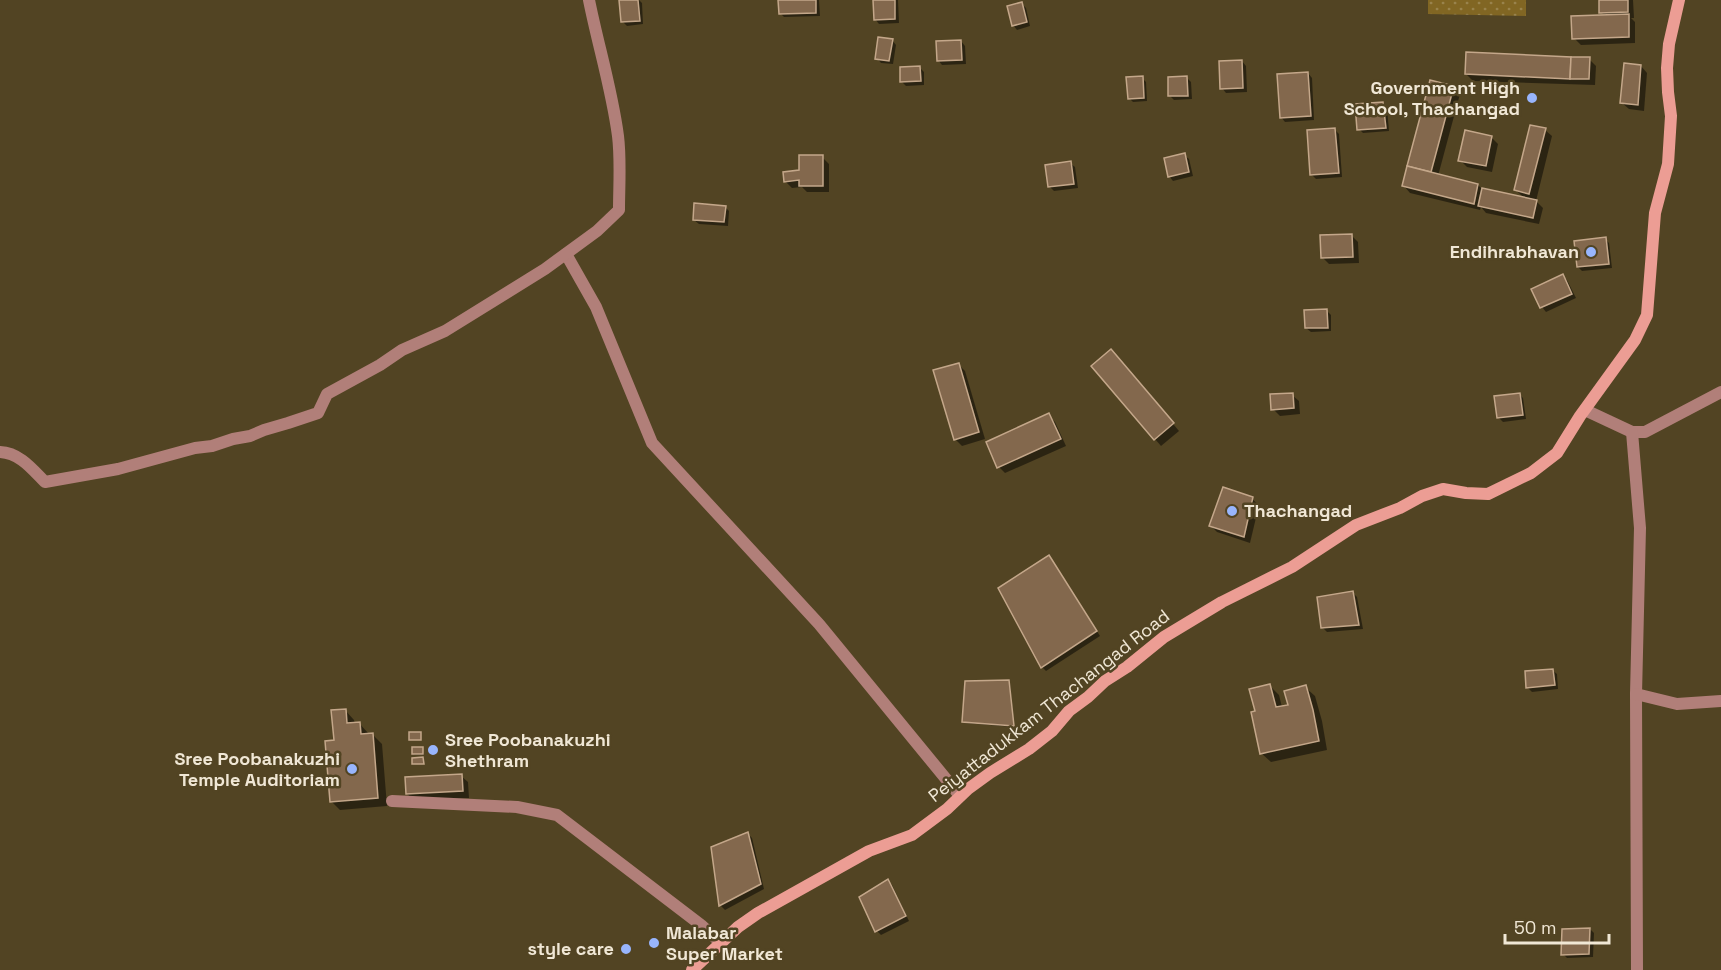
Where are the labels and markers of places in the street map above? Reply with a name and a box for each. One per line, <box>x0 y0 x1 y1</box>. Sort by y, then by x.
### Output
place label: Government High School, Thachangad <box>1344 76 1520 120</box>
marker: Government High School, Thachangad <box>1525 91 1539 105</box>
place label: Endihrabhavan <box>1450 240 1579 263</box>
marker: Endihrabhavan <box>1584 245 1598 259</box>
place label: Thachangad <box>1244 499 1352 522</box>
marker: Thachangad <box>1225 504 1239 518</box>
place label: Sree Poobanakuzhi Shethram <box>445 728 611 772</box>
marker: Sree Poobanakuzhi Shethram <box>426 743 440 757</box>
place label: Sree Poobanakuzhi Temple Auditoriam <box>174 747 340 791</box>
marker: Sree Poobanakuzhi Temple Auditoriam <box>345 762 359 776</box>
place label: Malabar Super Market <box>666 921 783 965</box>
marker: Malabar Super Market <box>647 936 661 950</box>
place label: style care <box>528 937 614 960</box>
marker: style care <box>619 942 633 956</box>

